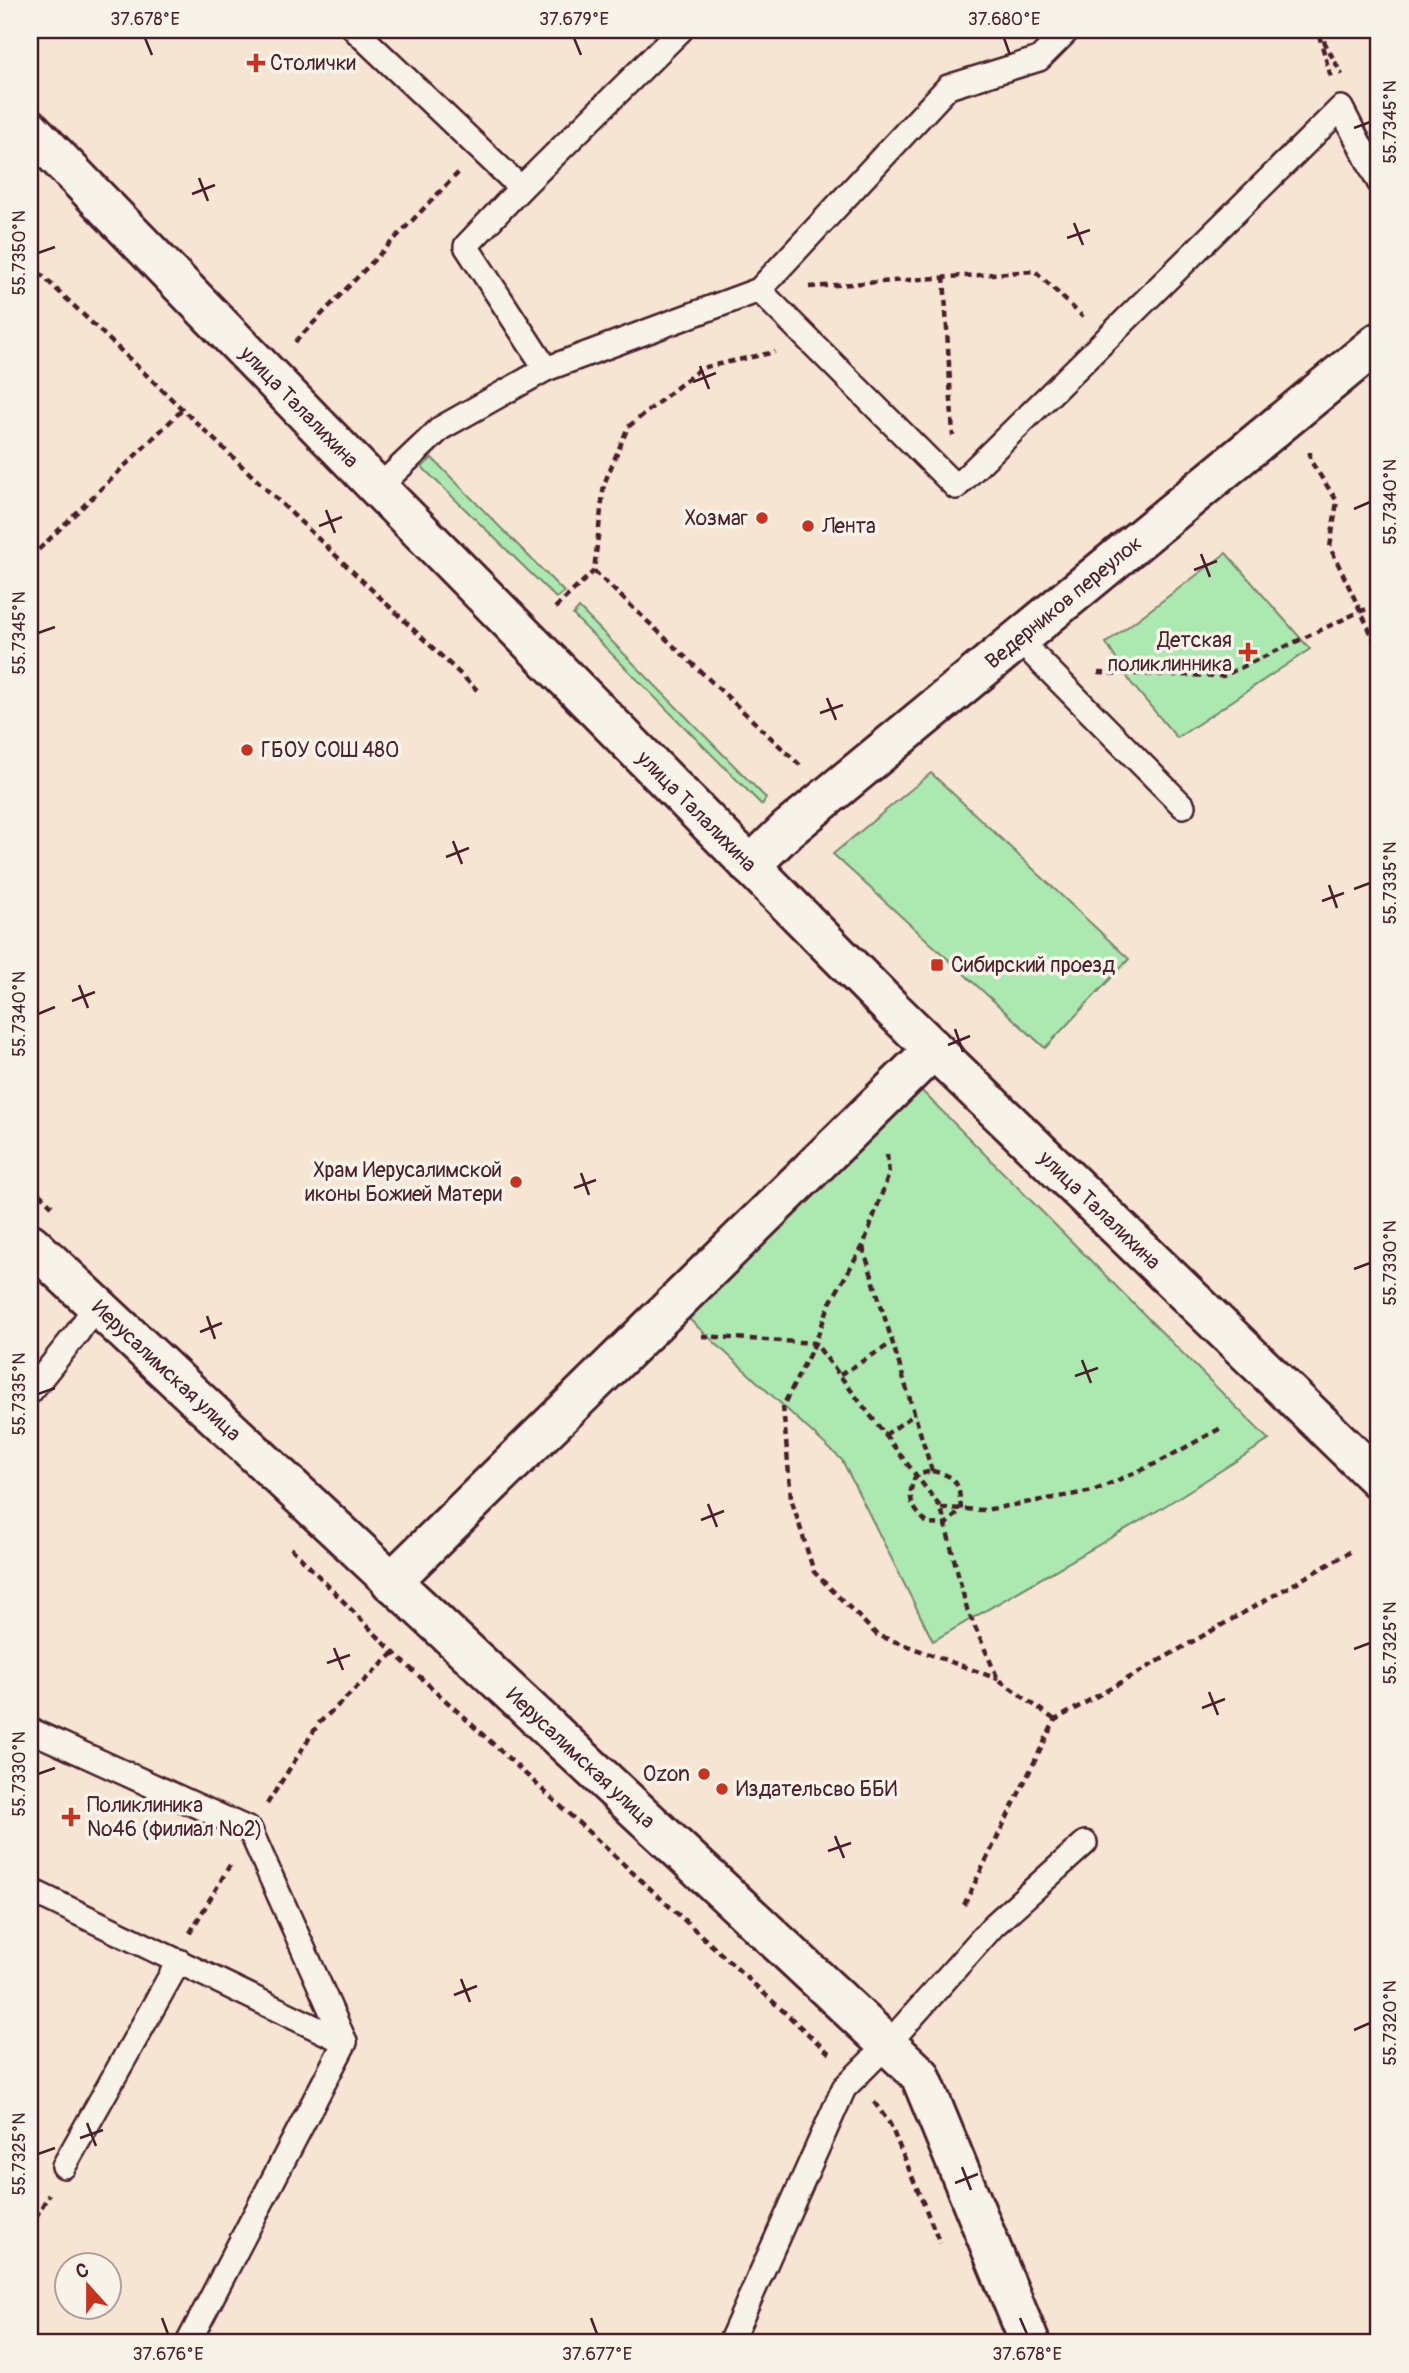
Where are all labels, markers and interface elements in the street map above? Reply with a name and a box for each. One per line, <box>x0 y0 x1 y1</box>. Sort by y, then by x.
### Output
text: 37.678°E <box>110 8 180 31</box>
text: 37.679°E <box>539 8 609 31</box>
text: 37.680°E <box>968 8 1040 31</box>
place label: Столички <box>270 50 356 77</box>
marker: Столички <box>248 55 264 71</box>
text: 55.7345°N <box>1379 80 1402 164</box>
text: 55.7350°N <box>8 210 31 296</box>
street label: улица Талалихина <box>233 340 364 474</box>
text: 55.7340°N <box>1379 459 1402 545</box>
place label: Хозмаг <box>685 505 748 532</box>
marker: Хозмаг <box>754 510 770 526</box>
place label: Лента <box>821 513 876 540</box>
marker: Лента <box>800 518 816 534</box>
street label: Ведерников переулок <box>980 530 1148 675</box>
text: 55.7345°N <box>8 591 31 675</box>
place label: Детская поликлинника <box>1108 627 1232 678</box>
marker: Детская поликлинника <box>1238 642 1258 662</box>
place label: ГБОУ СОШ 480 <box>261 737 399 764</box>
marker: ГБОУ СОШ 480 <box>239 742 255 758</box>
street label: улица Талалихина <box>630 745 762 878</box>
text: 55.7335°N <box>1379 842 1402 924</box>
place label: Сибирский проезд <box>951 952 1115 979</box>
marker: Сибирский проезд <box>929 957 945 973</box>
text: 55.7340°N <box>8 971 31 1057</box>
street label: улица Талалихина <box>1032 1144 1166 1276</box>
place label: Храм Иерусалимской иконы Божией Матери <box>305 1157 502 1208</box>
marker: Храм Иерусалимской иконы Божией Матери <box>508 1174 524 1190</box>
text: 55.7330°N <box>1379 1220 1402 1306</box>
street label: Иерусалимская улица <box>86 1295 247 1447</box>
text: 55.7335°N <box>8 1353 31 1435</box>
text: 55.7325°N <box>1379 1602 1402 1684</box>
street label: Иерусалимская улица <box>500 1682 661 1835</box>
text: 55.7330°N <box>8 1731 31 1817</box>
place label: Ozon <box>643 1761 690 1788</box>
marker: Ozon <box>696 1766 712 1782</box>
place label: Издательсво ББИ <box>736 1776 897 1803</box>
marker: Издательсво ББИ <box>714 1781 730 1797</box>
place label: Поликлиника №46 (филиал №2) <box>87 1792 263 1843</box>
marker: Поликлиника №46 (филиал №2) <box>61 1807 81 1827</box>
text: 55.7320°N <box>1379 1980 1402 2066</box>
text: 55.7325°N <box>8 2113 31 2195</box>
north arrow <box>52 2250 122 2320</box>
text: С <box>72 2258 92 2284</box>
text: 37.676°E <box>132 2343 204 2366</box>
text: 37.677°E <box>562 2343 632 2366</box>
text: 37.678°E <box>992 2343 1062 2366</box>

